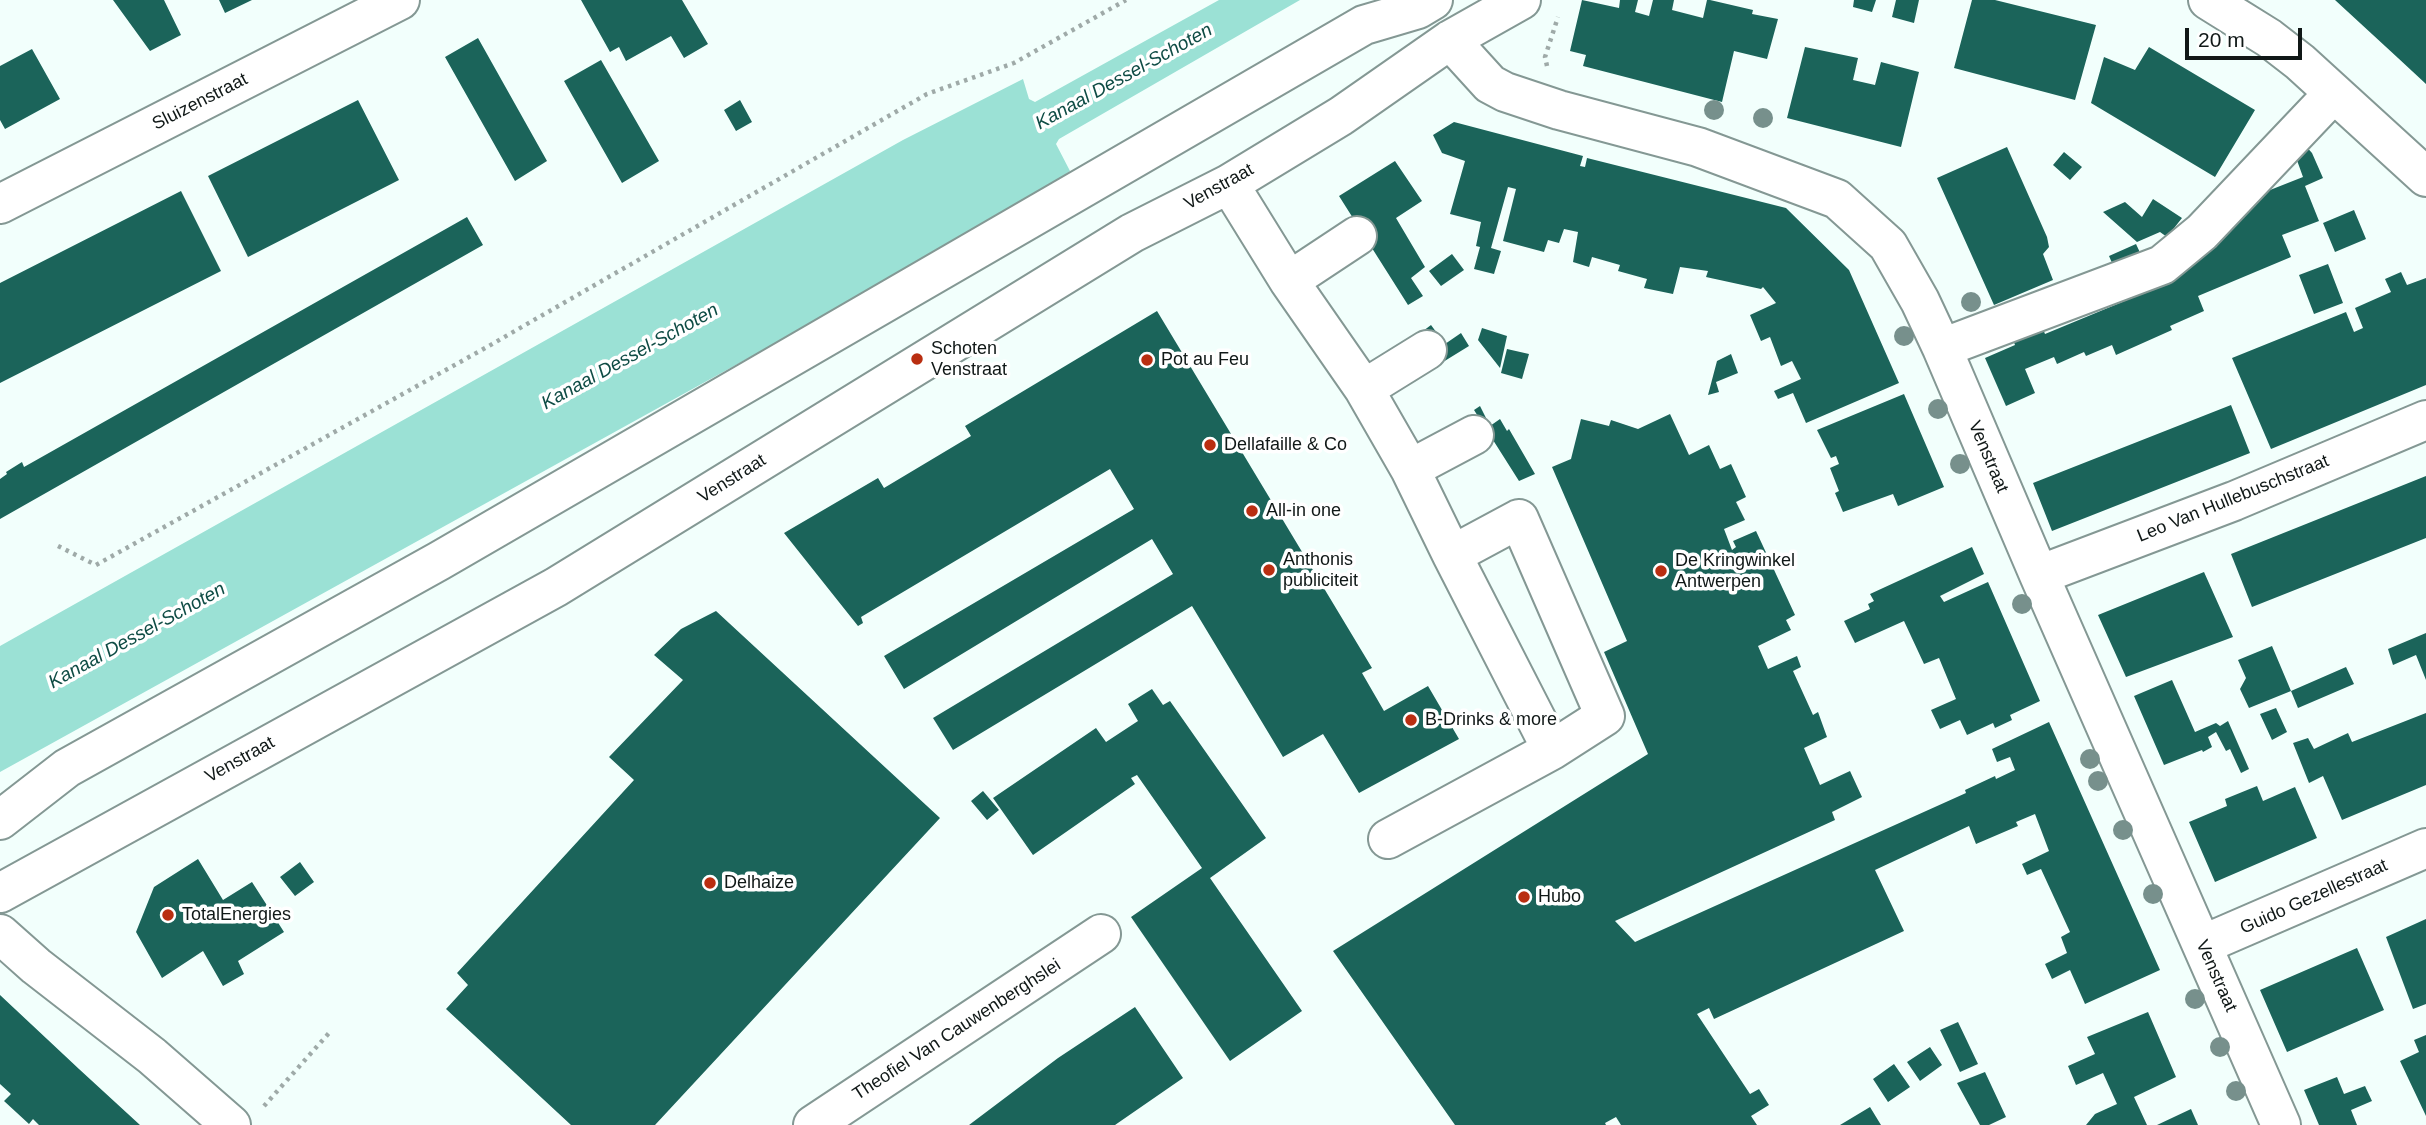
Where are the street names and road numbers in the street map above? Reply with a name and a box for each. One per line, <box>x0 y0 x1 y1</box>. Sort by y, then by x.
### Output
street label: Sluizenstraat <box>149 69 251 135</box>
street label: Venstraat <box>1181 159 1257 215</box>
street label: Venstraat <box>1963 418 2013 496</box>
street label: Venstraat <box>694 450 770 508</box>
street label: Leo Van Hullebuschstraat <box>2134 451 2332 547</box>
street label: Venstraat <box>202 732 278 788</box>
street label: Guido Gezellestraat <box>2237 855 2391 939</box>
street label: Venstraat <box>2191 937 2241 1015</box>
street label: Theofiel Van Cauwenberghslei <box>849 955 1065 1105</box>

